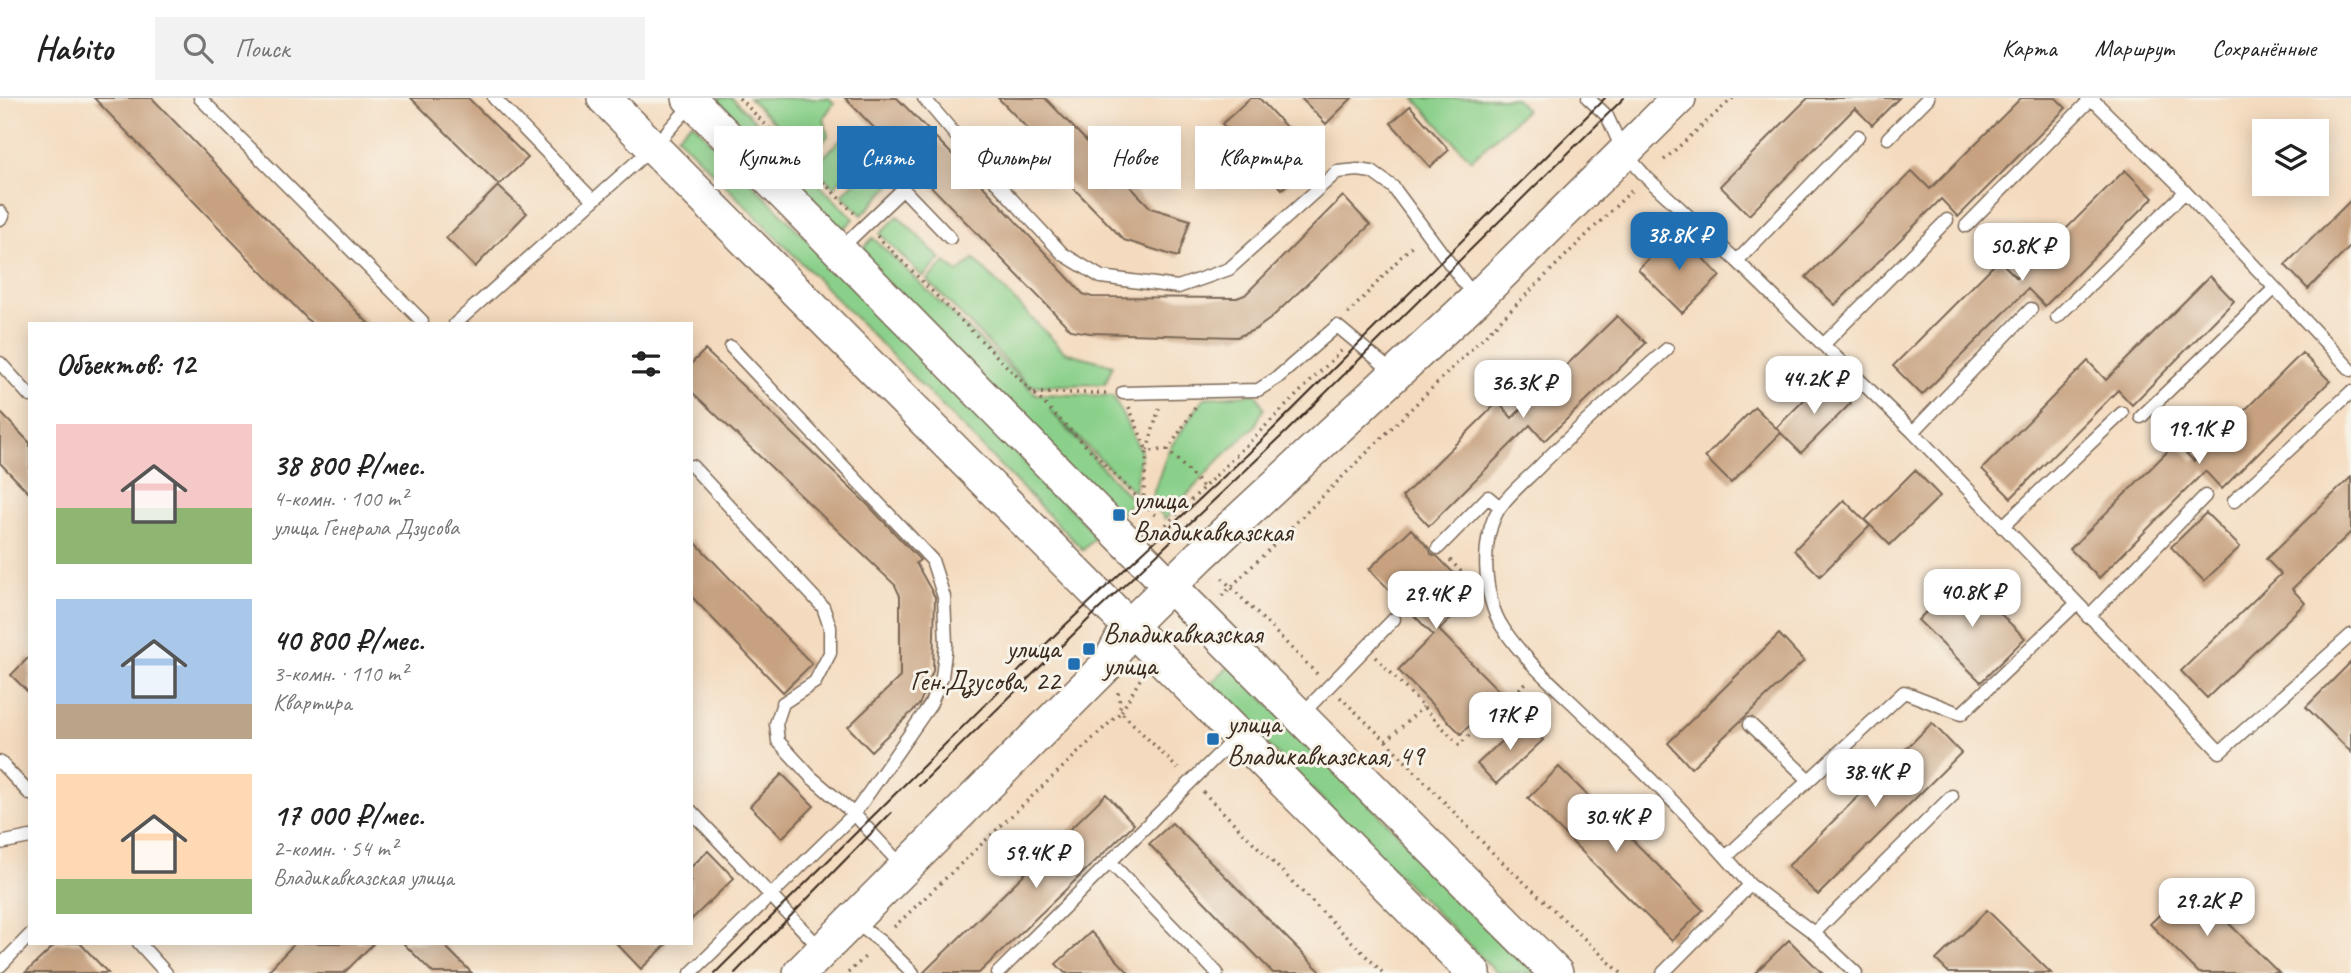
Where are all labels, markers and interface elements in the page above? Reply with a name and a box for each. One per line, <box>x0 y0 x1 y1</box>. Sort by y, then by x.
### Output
search box <box>155 17 645 80</box>
text: Habito <box>35 27 113 69</box>
icon: search <box>179 29 217 67</box>
text: Поиск <box>235 32 290 65</box>
text: Карта <box>2002 33 2057 63</box>
text: Маршрут <box>2095 33 2174 63</box>
text: Сохранённые <box>2212 33 2316 63</box>
map controls <box>2252 119 2329 196</box>
button: layers <box>2252 119 2329 196</box>
chip: Купить <box>714 126 823 189</box>
chip: Снять <box>837 126 937 189</box>
chip: Фильтры <box>951 126 1074 189</box>
chip: Новое <box>1088 126 1181 189</box>
chip: Квартира <box>1195 126 1325 189</box>
pin: 38.8K ₽ <box>1614 212 1744 272</box>
text: 38.8K ₽ <box>1647 220 1711 249</box>
pin: 50.8K ₽ <box>1957 223 2087 283</box>
text: 50.8K ₽ <box>1990 231 2054 260</box>
text: Объектов: 12 <box>56 345 195 383</box>
icon: filters <box>627 345 665 383</box>
pin: 44.2K ₽ <box>1749 356 1879 416</box>
pin: 36.3K ₽ <box>1458 360 1588 420</box>
text: 44.2K ₽ <box>1782 364 1846 393</box>
text: 36.3K ₽ <box>1490 368 1556 397</box>
pin: 19.1K ₽ <box>2134 406 2264 466</box>
text: 19.1K ₽ <box>2167 414 2231 443</box>
text: 38 800 ₽/мес. <box>273 446 424 484</box>
icon: home <box>112 452 196 536</box>
place label: улица Владикавказская <box>1131 482 1295 549</box>
text: 4-комн. · 100 m² <box>273 484 407 513</box>
marker: улица Владикавказская <box>1111 507 1127 523</box>
text: улица Генерала Дзусова <box>273 513 459 542</box>
pin: 40.8K ₽ <box>1907 570 2037 629</box>
pin: 29.4K ₽ <box>1371 572 1501 631</box>
text: 40.8K ₽ <box>1940 577 2004 606</box>
text: 29.4K ₽ <box>1404 579 1468 608</box>
place label: Владикавказская улица <box>1101 616 1265 683</box>
text: 40 800 ₽/мес. <box>273 621 424 659</box>
icon: home <box>112 627 196 711</box>
place label: улица Ген.Дзусова, 22 <box>910 631 1063 699</box>
marker: Владикавказская улица <box>1081 641 1097 657</box>
marker: улица Ген.Дзусова, 22 <box>1066 656 1082 672</box>
text: 3-комн. · 110 m² <box>273 659 407 688</box>
text: Квартира <box>273 688 351 717</box>
pin: 17K ₽ <box>1461 692 1559 752</box>
text: 17K ₽ <box>1485 700 1535 729</box>
place label: улица Владикавказская, 49 <box>1225 706 1426 773</box>
marker: улица Владикавказская, 49 <box>1205 731 1221 747</box>
pin: 38.4K ₽ <box>1810 750 1940 809</box>
text: 38.4K ₽ <box>1843 757 1907 786</box>
pin: 30.4K ₽ <box>1551 794 1681 854</box>
text: 17 000 ₽/мес. <box>273 796 424 834</box>
icon: home <box>112 802 196 886</box>
text: 30.4K ₽ <box>1584 802 1648 831</box>
pin: 59.4K ₽ <box>971 830 1101 890</box>
text: 2-комн. · 54 m² <box>273 834 397 863</box>
text: 59.4K ₽ <box>1004 838 1068 867</box>
text: Владикавказская улица <box>273 863 454 892</box>
pin: 29.2K ₽ <box>2142 878 2272 938</box>
text: 29.2K ₽ <box>2175 886 2239 915</box>

